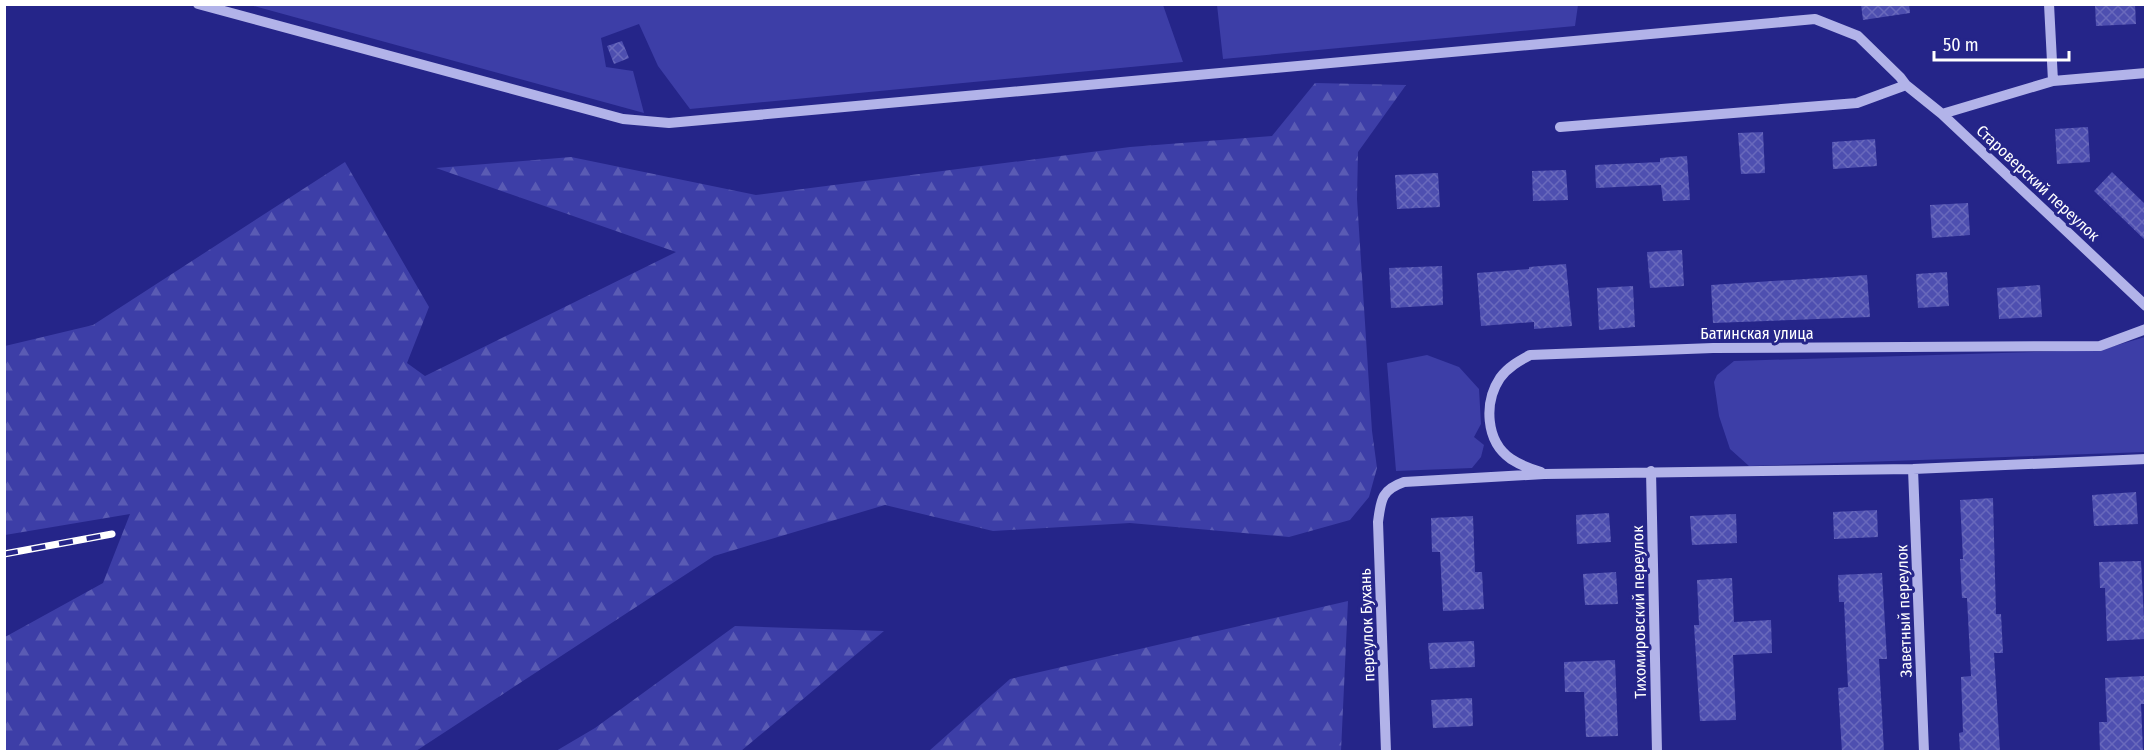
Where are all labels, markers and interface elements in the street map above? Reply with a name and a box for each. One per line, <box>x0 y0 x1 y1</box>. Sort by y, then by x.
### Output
scale bar <box>1934 24 2069 62</box>
text: 50 m <box>1943 34 1979 56</box>
street label: Староверский переулок <box>1972 121 2104 245</box>
street label: Батинская улица <box>1700 324 1814 343</box>
street label: Тихомировский переулок <box>1628 525 1650 699</box>
street label: Заветный переулок <box>1892 544 1916 678</box>
street label: переулок Бухань <box>1356 568 1378 682</box>

